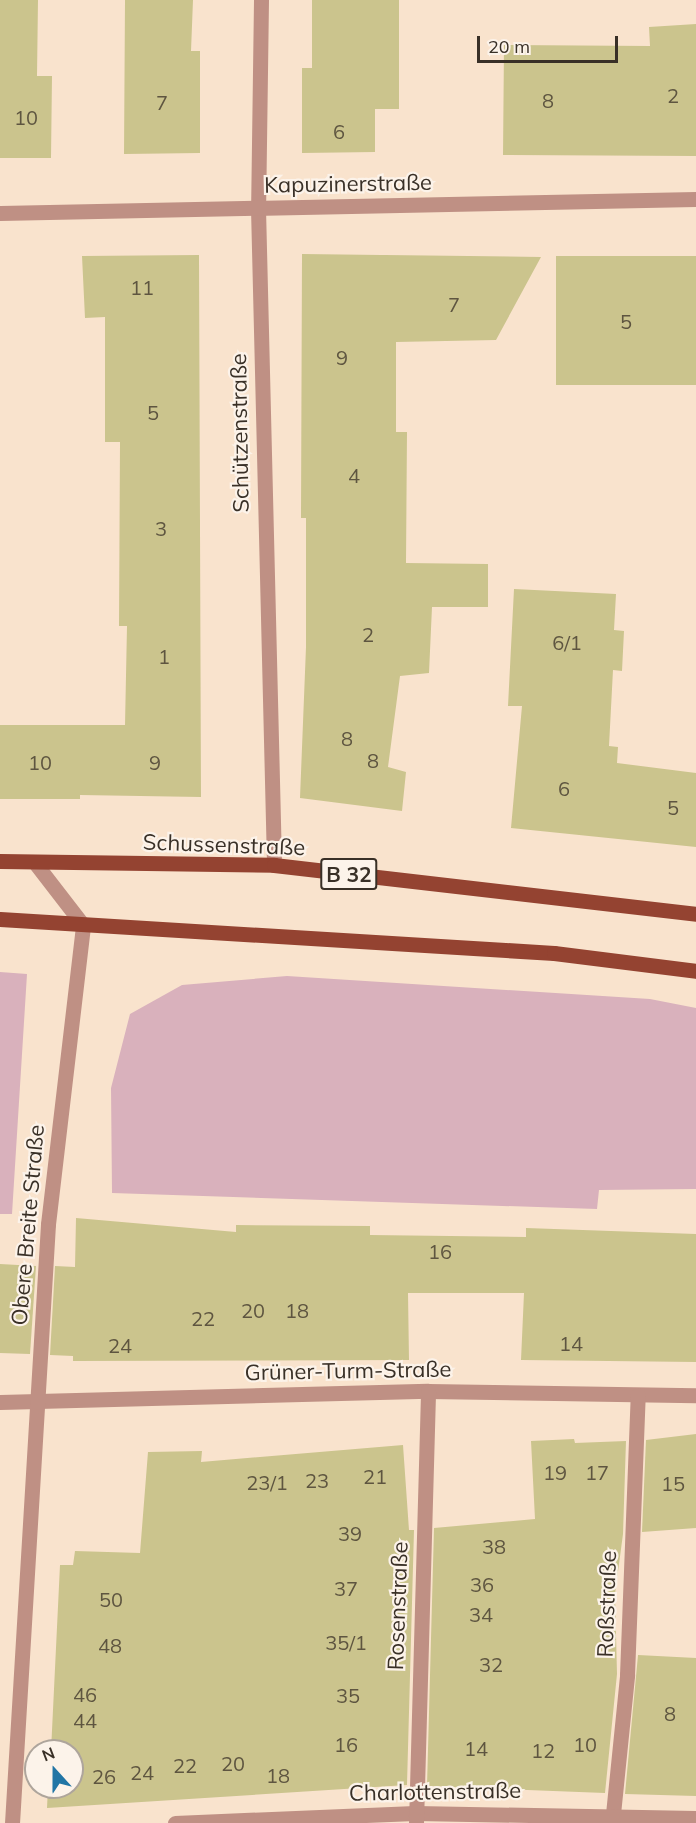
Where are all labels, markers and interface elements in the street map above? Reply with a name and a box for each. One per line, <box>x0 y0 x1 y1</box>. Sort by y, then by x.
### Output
scale bar <box>480 24 621 62</box>
text: 20 m <box>488 35 530 58</box>
house number: 2 <box>667 83 679 107</box>
house number: 8 <box>542 88 554 112</box>
house number: 7 <box>156 90 168 114</box>
house number: 10 <box>14 105 38 129</box>
house number: 6 <box>333 119 345 143</box>
street label: Kapuzinerstraße <box>264 169 432 199</box>
house number: 11 <box>130 275 154 299</box>
house number: 7 <box>448 292 460 316</box>
house number: 5 <box>620 309 632 333</box>
house number: 9 <box>336 345 348 369</box>
street label: Schützenstraße <box>225 353 255 513</box>
house number: 5 <box>147 400 159 424</box>
house number: 4 <box>348 463 360 487</box>
house number: 3 <box>155 516 167 540</box>
house number: 2 <box>362 622 374 646</box>
house number: 6/1 <box>552 630 582 654</box>
house number: 1 <box>158 644 170 668</box>
house number: 8 <box>341 726 353 750</box>
house number: 8 <box>367 748 379 772</box>
house number: 10 <box>28 750 52 774</box>
house number: 9 <box>149 750 161 774</box>
house number: 6 <box>558 776 570 800</box>
house number: 5 <box>667 795 679 819</box>
street label: Schussenstraße <box>142 829 306 861</box>
road number: B 32 <box>319 856 379 892</box>
street label: Obere Breite Straße <box>6 1124 50 1326</box>
house number: 16 <box>428 1239 452 1263</box>
house number: 20 <box>241 1298 265 1322</box>
house number: 18 <box>285 1298 309 1322</box>
house number: 22 <box>191 1306 215 1330</box>
house number: 14 <box>559 1331 583 1355</box>
house number: 24 <box>108 1333 132 1357</box>
street label: Grüner-Turm-Straße <box>245 1356 451 1386</box>
house number: 19 <box>543 1460 567 1484</box>
house number: 17 <box>585 1460 609 1484</box>
house number: 21 <box>363 1464 387 1488</box>
house number: 23 <box>305 1468 329 1492</box>
house number: 23/1 <box>246 1470 288 1494</box>
house number: 15 <box>661 1471 685 1495</box>
house number: 39 <box>338 1521 362 1545</box>
house number: 38 <box>482 1534 506 1558</box>
street label: Rosenstraße <box>383 1541 413 1671</box>
street label: Roßstraße <box>592 1550 622 1658</box>
house number: 36 <box>470 1572 494 1596</box>
house number: 37 <box>334 1576 358 1600</box>
house number: 50 <box>99 1587 123 1611</box>
house number: 34 <box>469 1602 493 1626</box>
house number: 35/1 <box>325 1630 367 1654</box>
house number: 48 <box>98 1633 122 1657</box>
house number: 32 <box>479 1652 503 1676</box>
house number: 46 <box>73 1682 97 1706</box>
house number: 35 <box>336 1683 360 1707</box>
house number: 8 <box>664 1701 676 1725</box>
house number: 44 <box>73 1708 97 1732</box>
house number: 16 <box>334 1732 358 1756</box>
house number: 10 <box>573 1732 597 1756</box>
house number: 14 <box>464 1736 488 1760</box>
house number: 12 <box>531 1738 555 1762</box>
north arrow <box>24 1739 84 1799</box>
text: N <box>39 1743 57 1766</box>
house number: 20 <box>221 1751 245 1775</box>
house number: 22 <box>173 1753 197 1777</box>
house number: 24 <box>130 1760 154 1784</box>
house number: 18 <box>266 1763 290 1787</box>
house number: 26 <box>92 1764 116 1788</box>
street label: Charlottenstraße <box>349 1777 521 1807</box>

